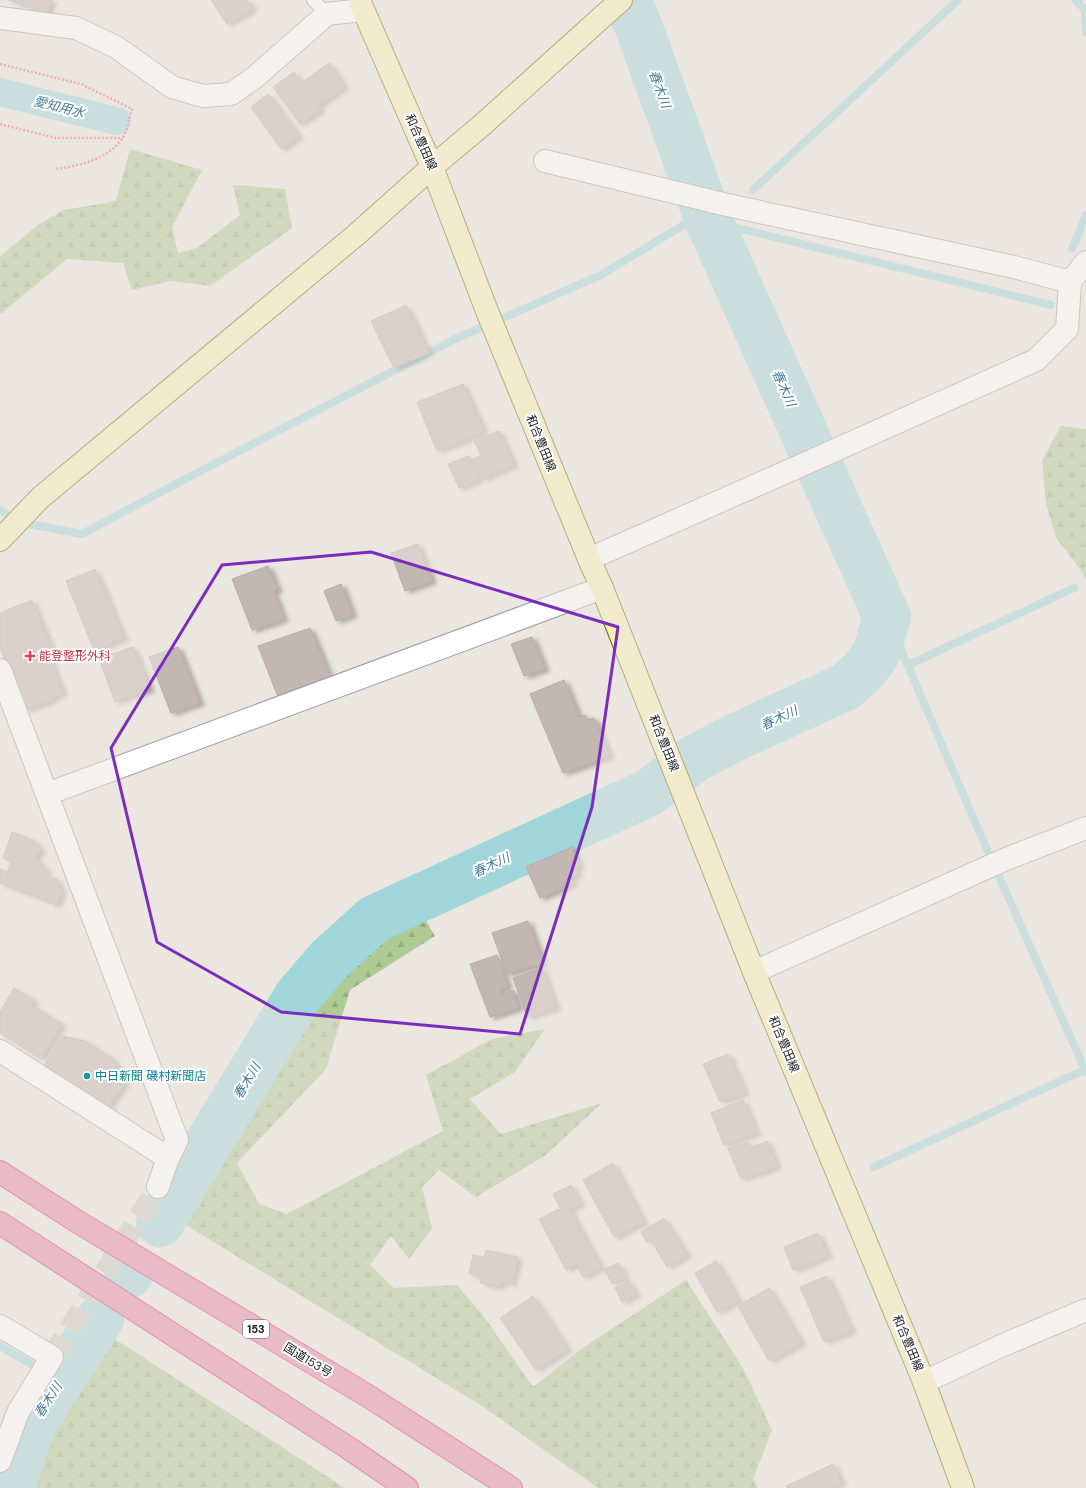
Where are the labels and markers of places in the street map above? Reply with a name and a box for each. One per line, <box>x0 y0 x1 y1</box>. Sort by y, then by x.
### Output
place label: 能登整形外科 <box>39 648 111 664</box>
marker: 能登整形外科 <box>24 650 36 662</box>
place label: 中日新聞 磯村新聞店 <box>95 1068 206 1084</box>
marker: 中日新聞 磯村新聞店 <box>82 1071 92 1081</box>

